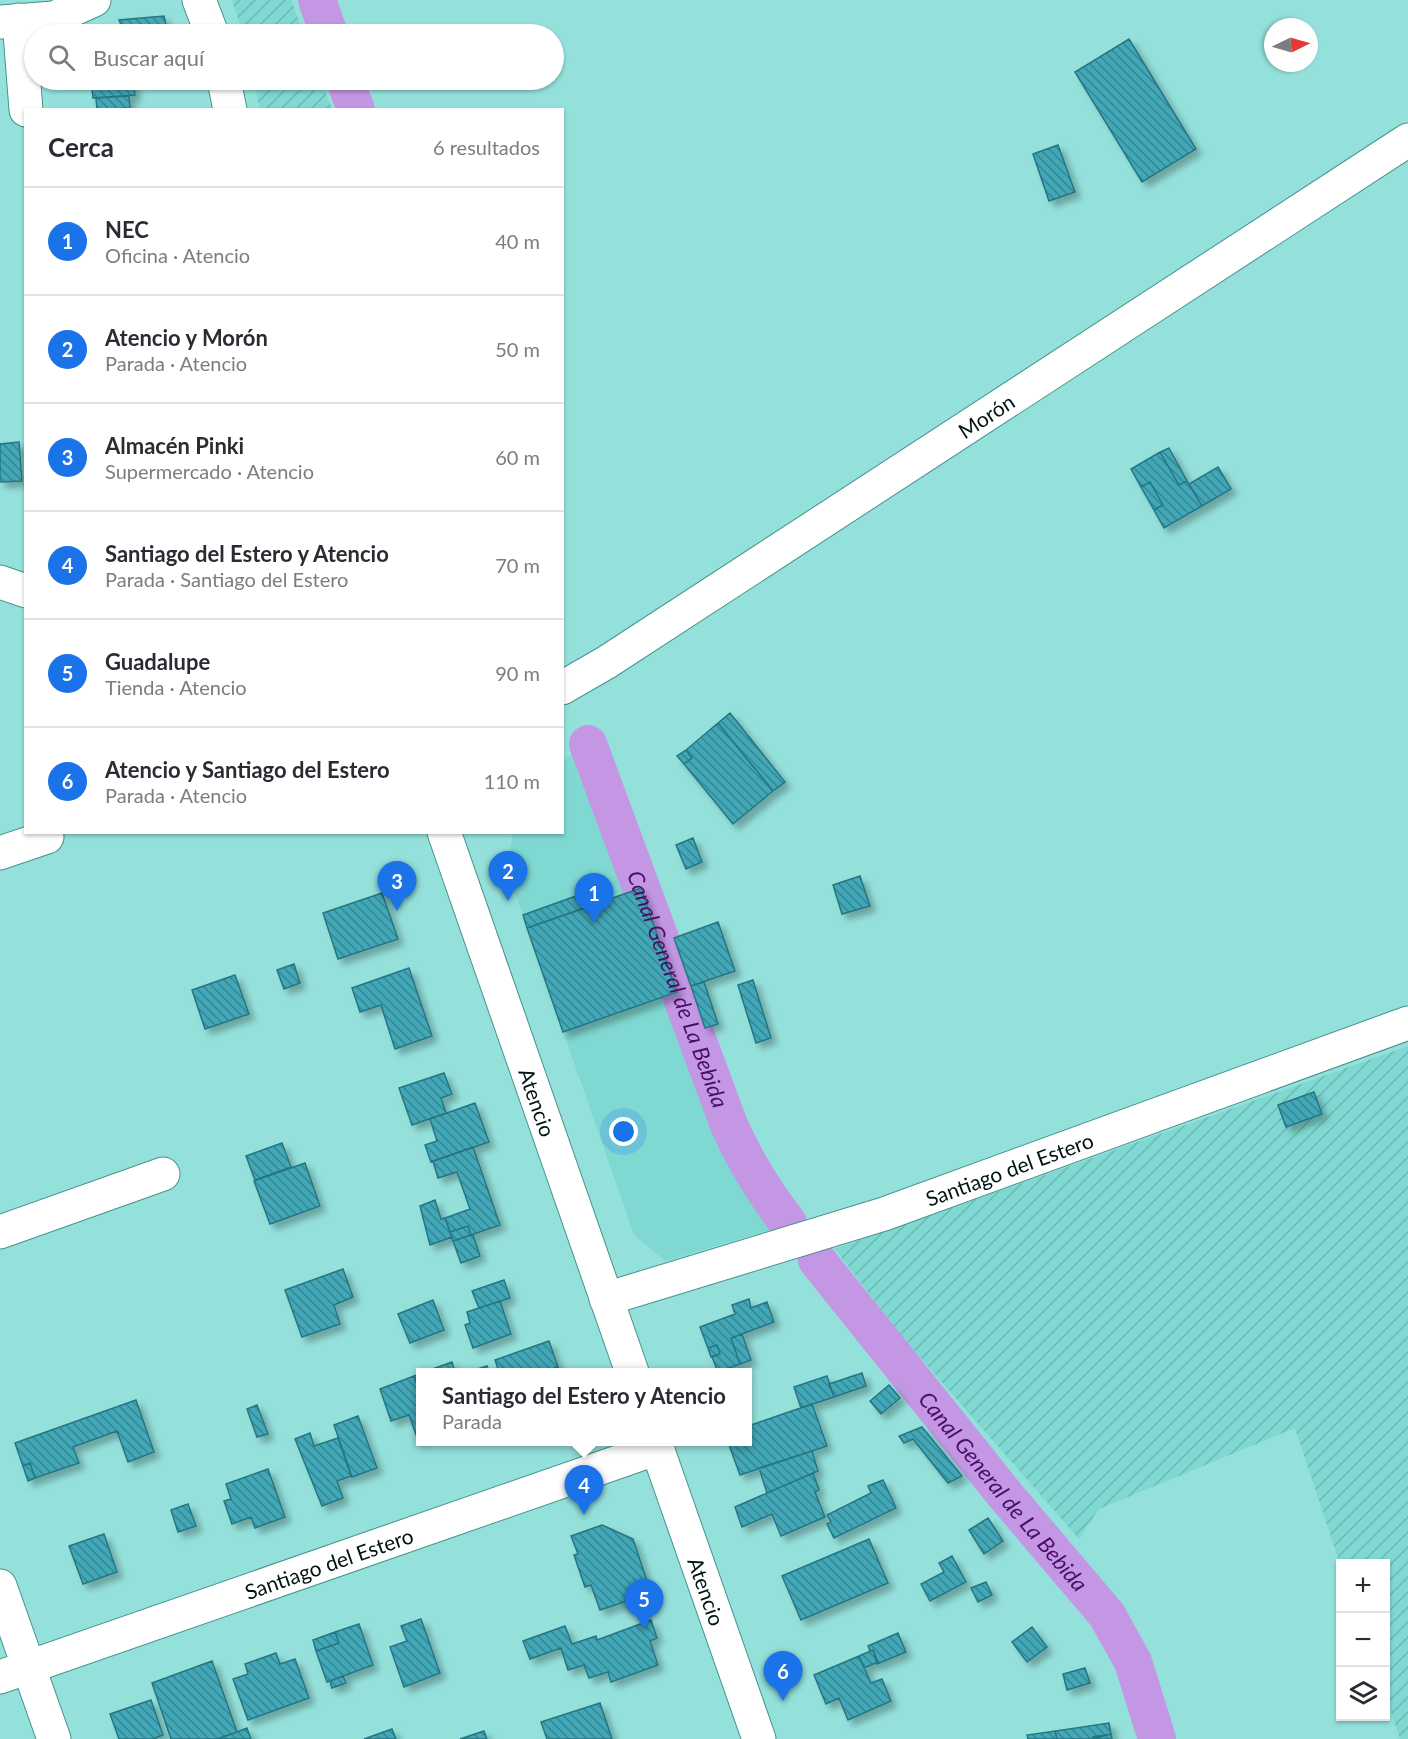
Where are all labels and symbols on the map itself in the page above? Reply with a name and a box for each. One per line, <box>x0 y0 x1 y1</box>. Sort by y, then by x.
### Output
north arrow <box>1264 18 1318 72</box>
street label: Morón <box>953 388 1018 443</box>
pin: 2 <box>488 852 528 901</box>
pin: 3 <box>378 862 416 911</box>
water label: Canal General de La Bebida <box>622 867 735 1111</box>
pin: 1 <box>574 874 614 923</box>
street label: Atencio <box>515 1065 562 1140</box>
your location <box>609 1117 638 1146</box>
street label: Santiago del Estero <box>922 1126 1097 1210</box>
water label: Canal General de La Bebida <box>914 1386 1094 1596</box>
pin: 4 <box>564 1466 604 1515</box>
street label: Santiago del Estero <box>241 1522 416 1603</box>
street label: Atencio <box>684 1554 731 1629</box>
pin: 5 <box>624 1580 664 1629</box>
pin: 6 <box>764 1652 802 1701</box>

